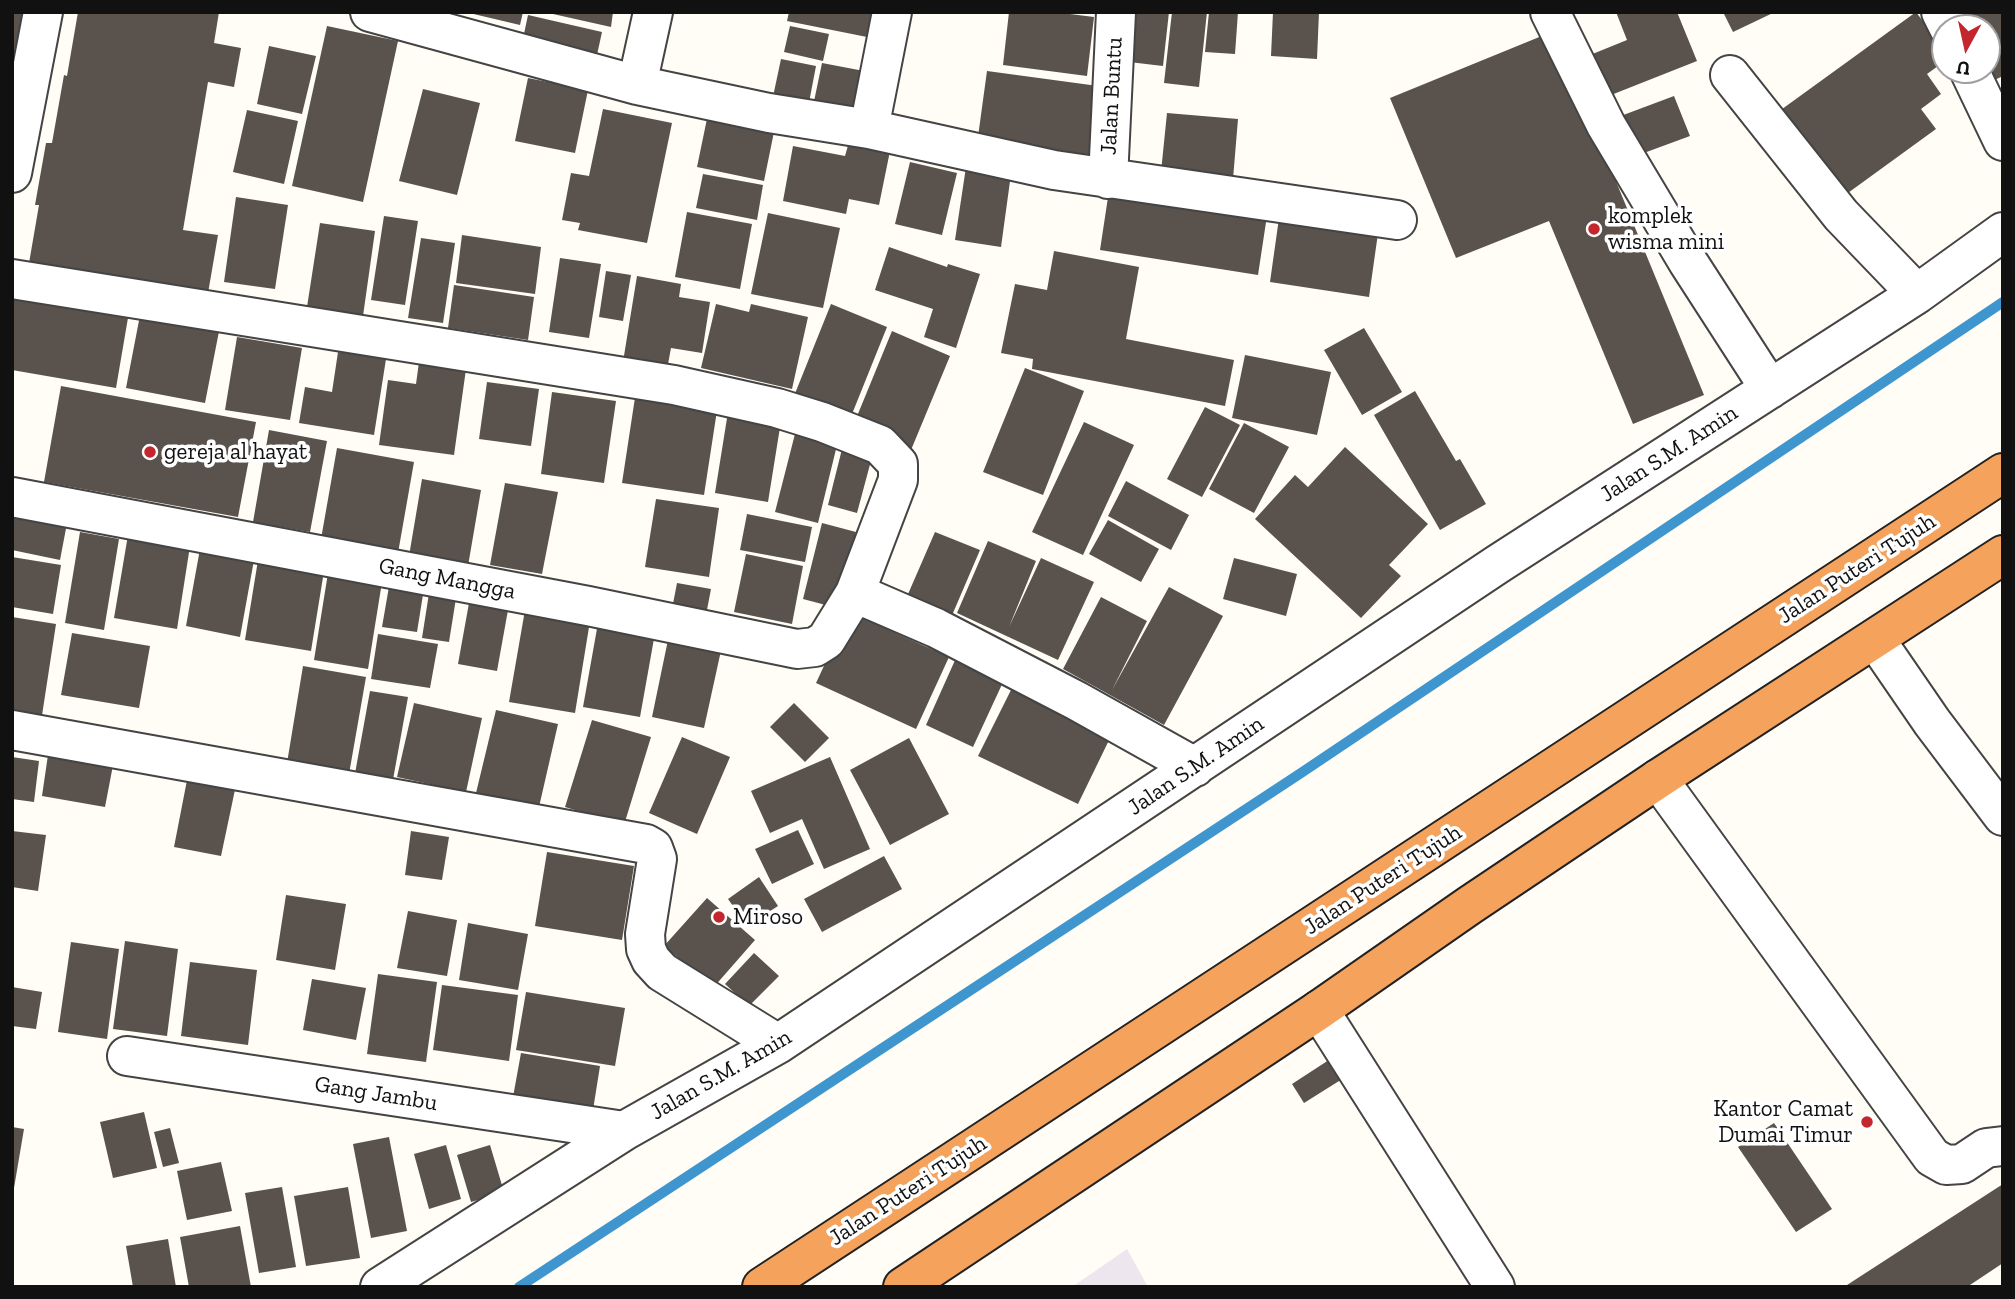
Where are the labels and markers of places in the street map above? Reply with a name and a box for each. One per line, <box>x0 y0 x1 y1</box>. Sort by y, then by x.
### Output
place label: komplek wisma mini <box>1608 202 1724 256</box>
marker: komplek wisma mini <box>1586 221 1602 237</box>
place label: gereja al hayat <box>164 438 307 466</box>
marker: gereja al hayat <box>142 444 158 460</box>
place label: Miroso <box>733 903 803 931</box>
marker: Miroso <box>711 909 727 925</box>
place label: Kantor Camat Dumai Timur <box>1713 1095 1853 1149</box>
marker: Kantor Camat Dumai Timur <box>1859 1114 1875 1130</box>

